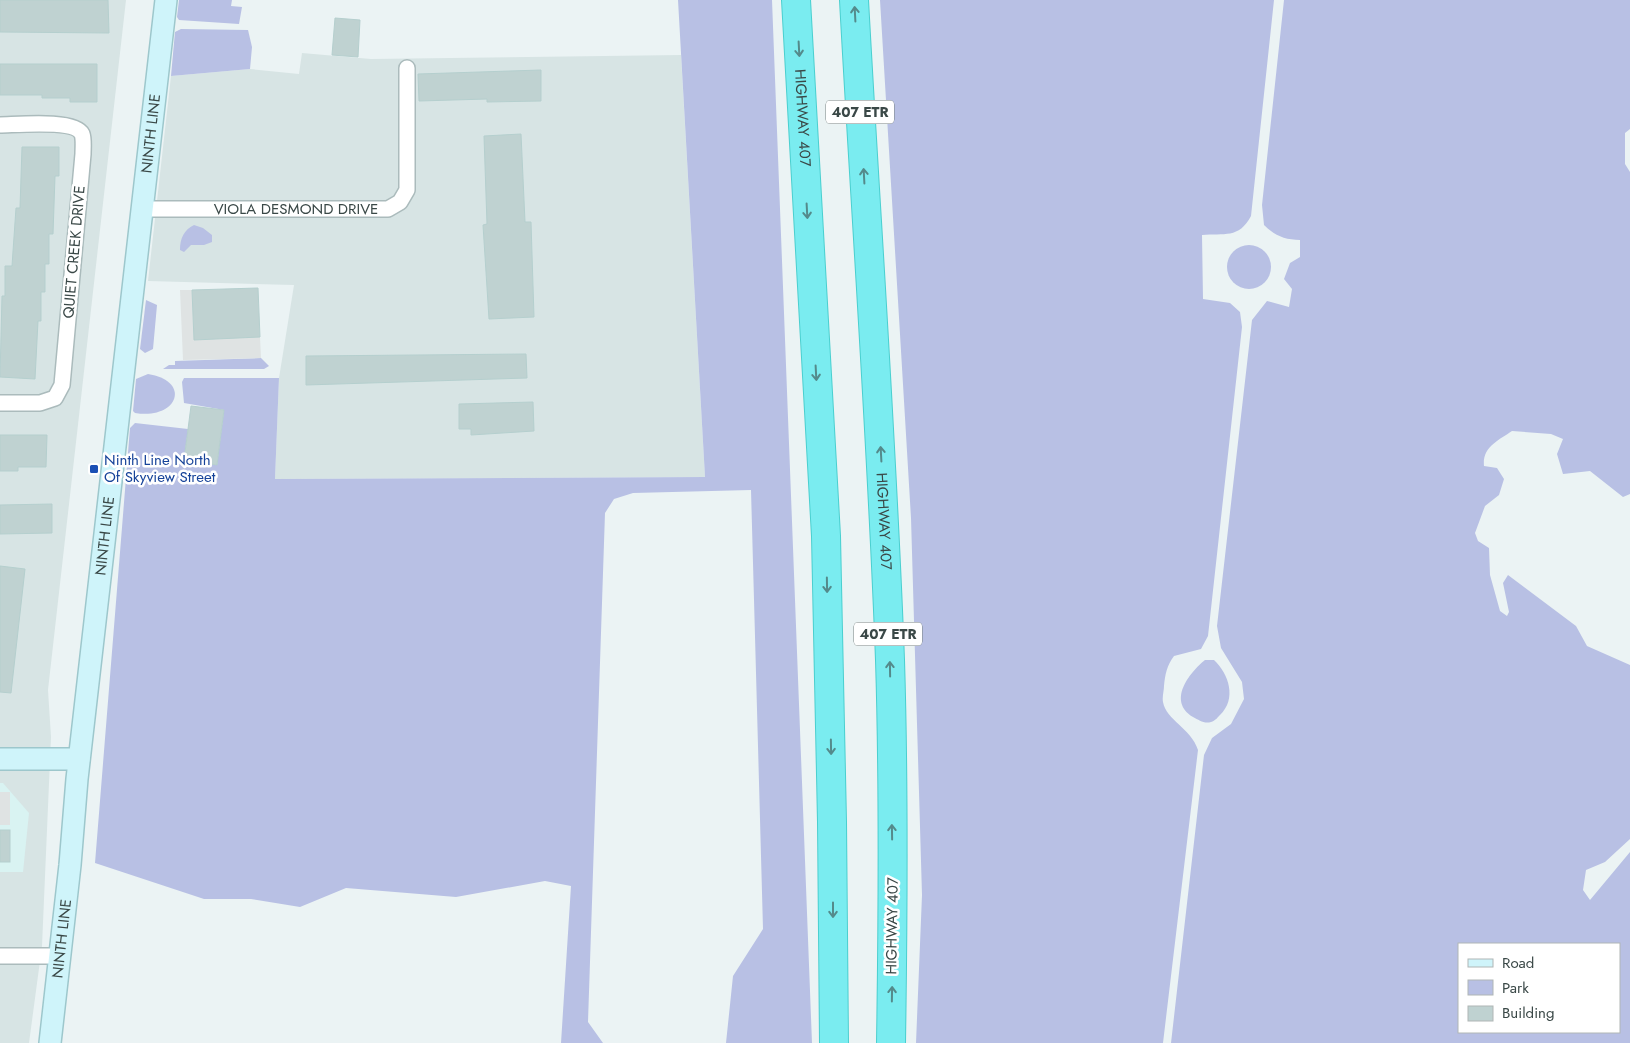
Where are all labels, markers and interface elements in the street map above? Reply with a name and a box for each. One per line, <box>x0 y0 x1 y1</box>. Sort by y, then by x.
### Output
one-way arrow <box>850 6 859 22</box>
one-way arrow <box>794 40 803 56</box>
street label: HIGHWAY 407 <box>789 68 816 167</box>
street label: NINTH LINE <box>135 93 166 174</box>
road number: 407 ETR <box>826 100 894 124</box>
one-way arrow <box>859 169 868 185</box>
street label: QUIET CREEK DRIVE <box>57 185 91 319</box>
street label: VIOLA DESMOND DRIVE <box>214 198 378 220</box>
one-way arrow <box>803 203 812 219</box>
one-way arrow <box>812 365 821 381</box>
one-way arrow <box>876 447 885 463</box>
place label: Ninth Line North Of Skyview Street <box>104 449 216 488</box>
marker: Ninth Line North Of Skyview Street <box>88 463 100 475</box>
street label: HIGHWAY 407 <box>871 472 897 571</box>
street label: NINTH LINE <box>89 495 120 577</box>
one-way arrow <box>822 576 832 592</box>
road number: 407 ETR <box>854 622 922 646</box>
one-way arrow <box>885 662 895 678</box>
one-way arrow <box>826 738 836 755</box>
one-way arrow <box>888 824 897 840</box>
street label: HIGHWAY 407 <box>880 877 904 975</box>
street label: NINTH LINE <box>46 898 77 979</box>
one-way arrow <box>828 901 838 917</box>
legend <box>1458 943 1620 1033</box>
text: Road <box>1502 952 1534 974</box>
text: Park <box>1502 977 1529 999</box>
one-way arrow <box>887 987 896 1003</box>
text: Building <box>1502 1002 1554 1024</box>

